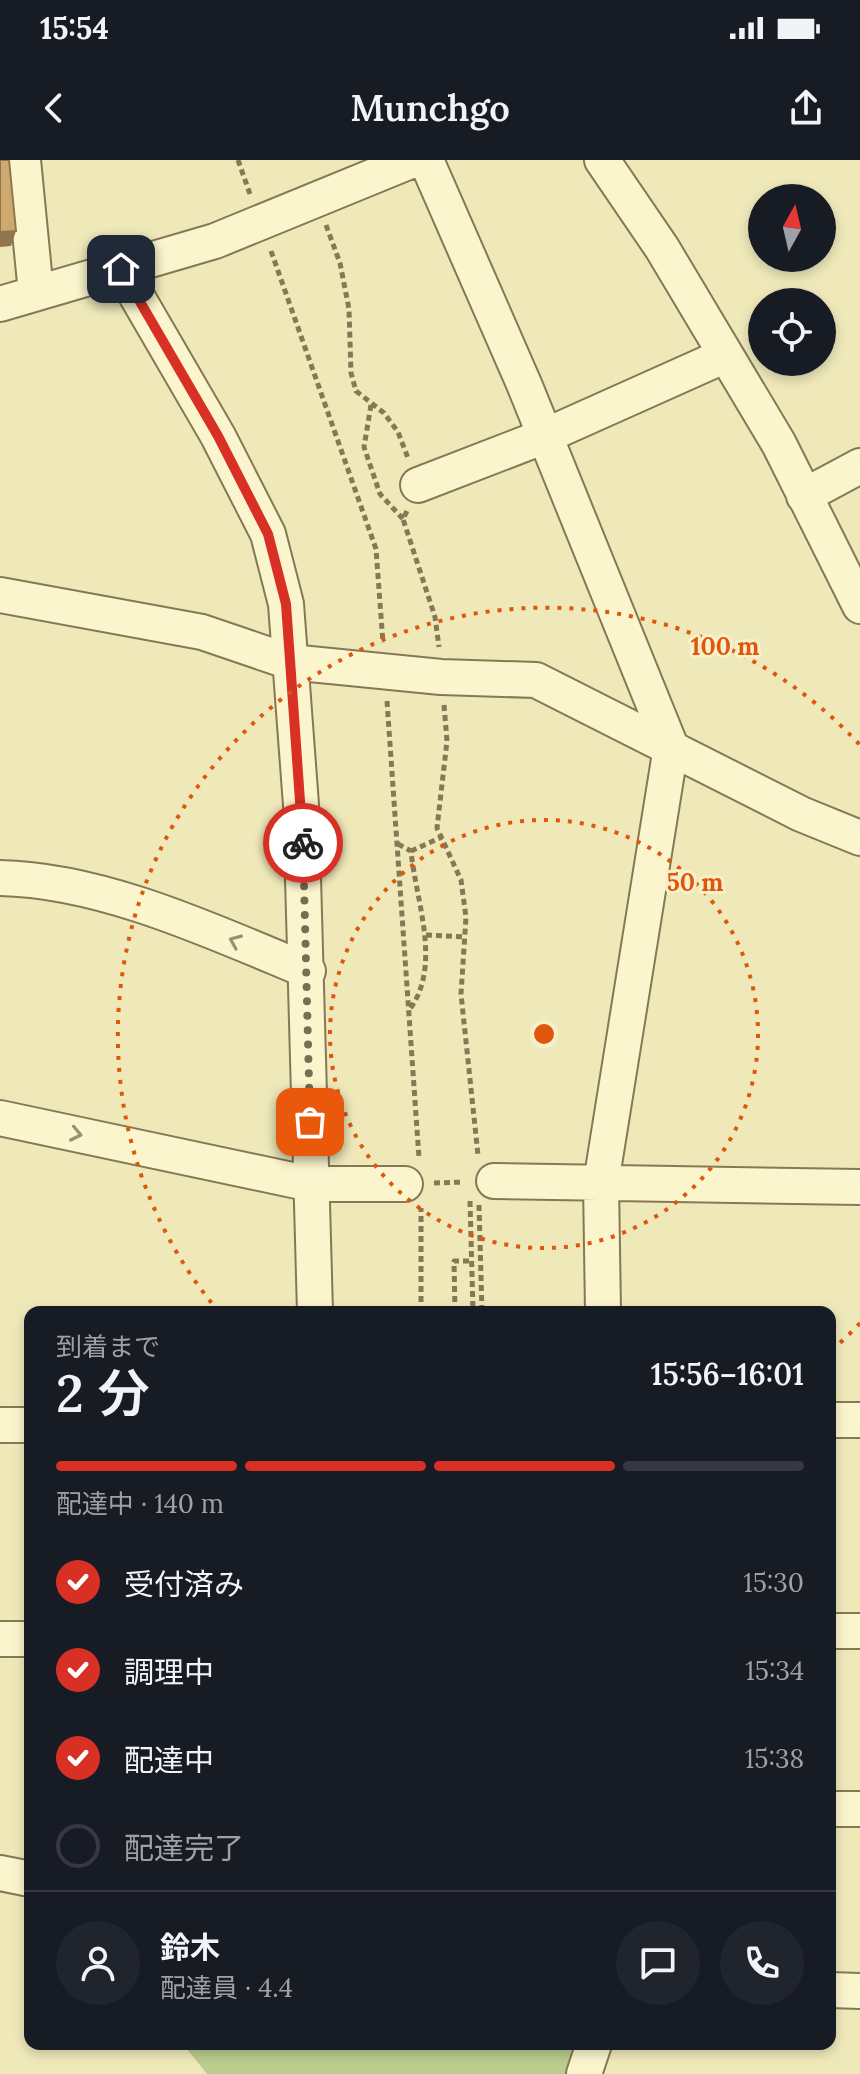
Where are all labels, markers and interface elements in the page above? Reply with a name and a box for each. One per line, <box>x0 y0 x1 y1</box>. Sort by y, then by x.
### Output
text: 15:54 <box>40 9 109 47</box>
text: Munchgo <box>350 85 510 131</box>
icon: back <box>32 86 76 130</box>
icon: share <box>784 86 828 130</box>
north arrow <box>748 184 836 272</box>
map controls <box>748 184 836 376</box>
pin <box>87 235 155 303</box>
icon: home <box>99 247 143 291</box>
button: locate <box>748 288 836 376</box>
text: 100 m <box>691 631 759 662</box>
courier <box>263 803 343 883</box>
icon: bike <box>281 821 325 865</box>
text: 50 m <box>667 867 723 898</box>
one-way arrow <box>229 935 244 951</box>
centre of rings <box>530 1020 558 1048</box>
pin <box>276 1088 344 1156</box>
icon: bag <box>288 1100 332 1144</box>
one-way arrow <box>70 1125 83 1142</box>
text: 到着まで <box>56 1330 160 1363</box>
text: 15:56–16:01 <box>651 1355 804 1393</box>
text: 2 分 <box>56 1360 149 1426</box>
text: 配達中 · 140 m <box>56 1487 224 1520</box>
icon: check <box>56 1560 100 1604</box>
text: 受付済み <box>124 1565 244 1603</box>
text: 15:30 <box>743 1566 804 1599</box>
icon: check <box>56 1648 100 1692</box>
text: 調理中 <box>124 1653 214 1691</box>
text: 15:34 <box>745 1654 804 1687</box>
icon: check <box>56 1736 100 1780</box>
text: 配達中 <box>124 1741 214 1779</box>
text: 15:38 <box>745 1742 804 1775</box>
text: 配達完了 <box>124 1829 244 1867</box>
button: person <box>56 1921 140 2005</box>
button: chat <box>616 1921 700 2005</box>
button: phone <box>720 1921 804 2005</box>
text: 鈴木 <box>160 1928 220 1966</box>
text: 配達員 · 4.4 <box>160 1971 293 2004</box>

